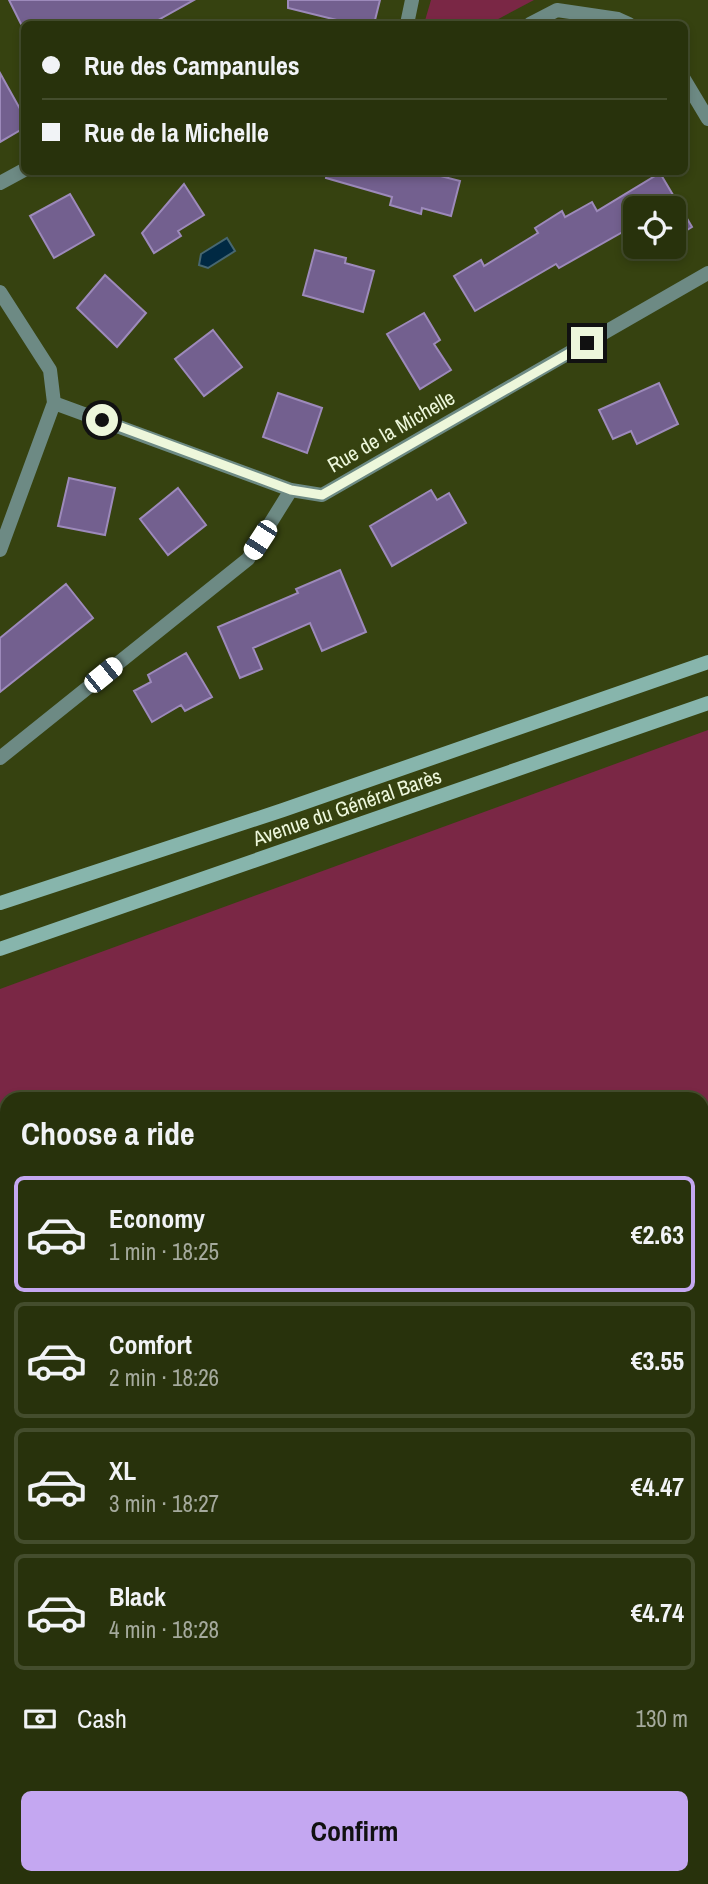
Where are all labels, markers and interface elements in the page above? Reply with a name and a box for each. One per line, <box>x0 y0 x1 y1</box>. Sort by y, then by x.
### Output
text: Rue des Campanules <box>84 48 300 83</box>
text: Rue de la Michelle <box>84 115 269 150</box>
map controls <box>623 196 686 259</box>
button: locate <box>623 196 686 259</box>
route end <box>571 327 603 359</box>
street label: Rue de la Michelle <box>322 383 460 479</box>
route start <box>86 404 118 436</box>
car <box>240 517 281 563</box>
car <box>81 654 126 696</box>
street label: Avenue du Général Barès <box>248 761 445 853</box>
text: Choose a ride <box>21 1112 195 1155</box>
text: Economy <box>109 1201 205 1236</box>
icon: car <box>25 1203 88 1266</box>
text: €2.63 <box>631 1217 684 1252</box>
text: 1 min · 18:25 <box>109 1236 219 1267</box>
text: Comfort <box>109 1327 192 1362</box>
icon: car <box>25 1329 88 1392</box>
text: €3.55 <box>631 1343 684 1378</box>
text: 2 min · 18:26 <box>109 1362 219 1393</box>
text: XL <box>109 1453 136 1488</box>
icon: car <box>25 1455 88 1518</box>
text: €4.47 <box>631 1469 684 1504</box>
text: 3 min · 18:27 <box>109 1488 219 1519</box>
text: Black <box>109 1579 166 1614</box>
icon: car <box>25 1581 88 1644</box>
text: €4.74 <box>631 1595 684 1630</box>
text: 4 min · 18:28 <box>109 1614 219 1645</box>
icon: cash <box>21 1700 59 1738</box>
text: Cash <box>77 1701 127 1736</box>
text: 130 m <box>636 1703 688 1734</box>
button: Confirm <box>21 1791 688 1871</box>

